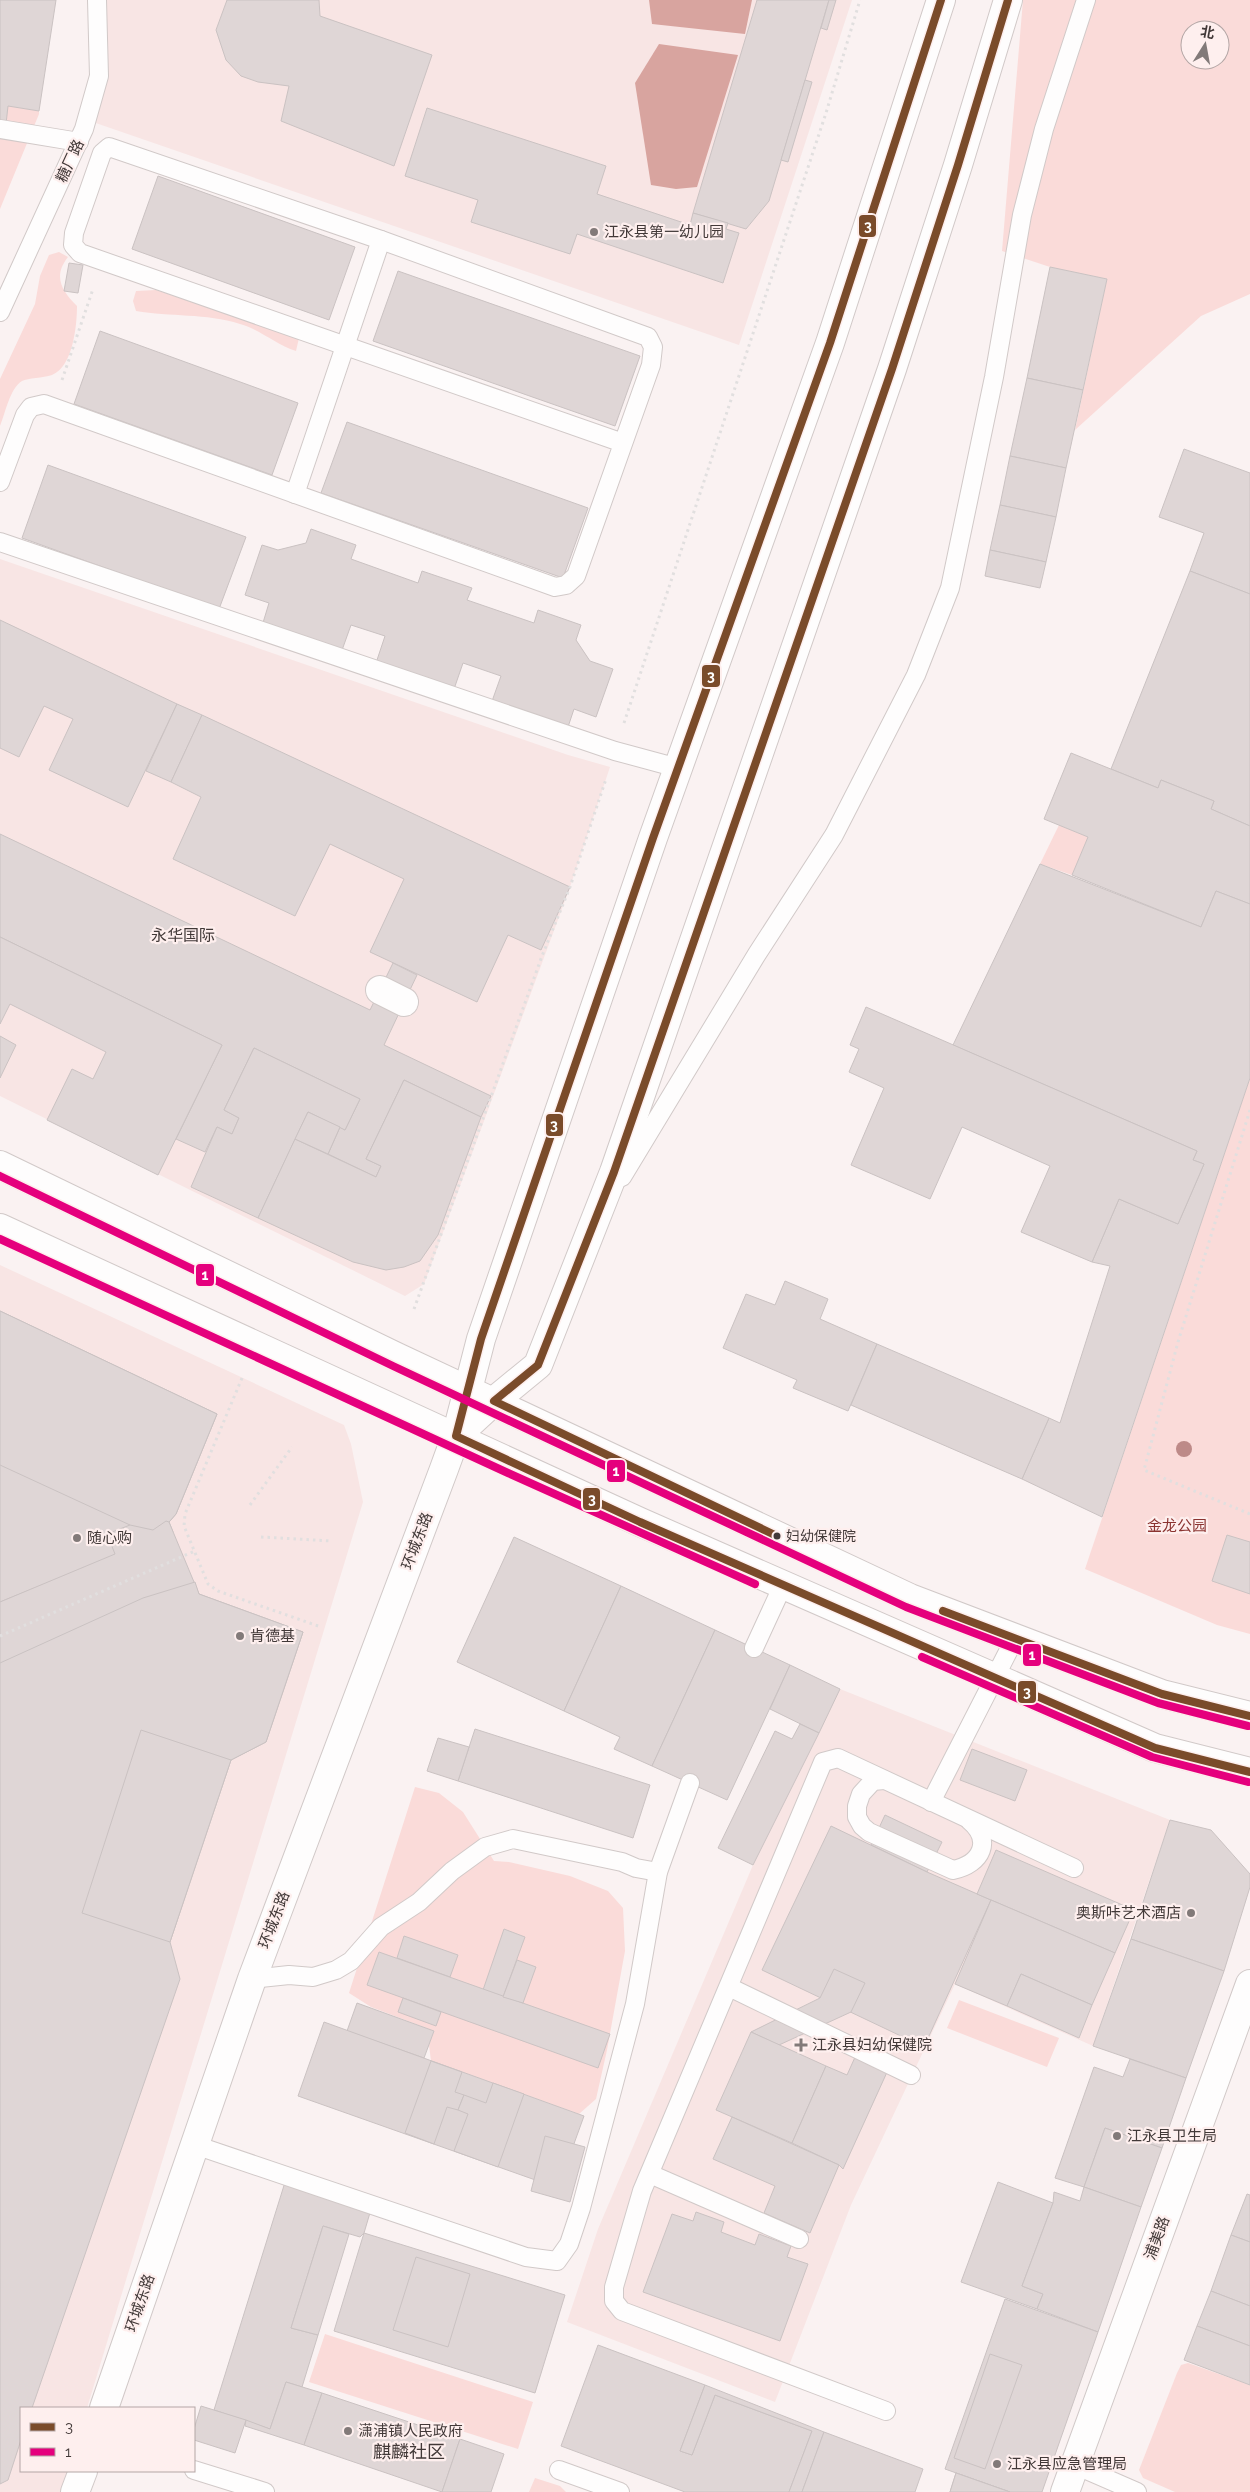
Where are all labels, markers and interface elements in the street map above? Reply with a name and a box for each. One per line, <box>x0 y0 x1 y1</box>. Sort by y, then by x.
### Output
north arrow <box>1180 20 1230 70</box>
text: 北 <box>1199 23 1216 41</box>
street label: 糖厂路 <box>52 137 88 185</box>
line badge: 3 <box>858 214 877 238</box>
text: 3 <box>864 218 872 234</box>
place label: 江永县第一幼儿园 <box>604 223 724 241</box>
marker: 江永县第一幼儿园 <box>588 226 600 238</box>
line badge: 3 <box>701 664 721 688</box>
text: 3 <box>707 668 715 684</box>
district label: 永华国际 <box>151 926 215 945</box>
line badge: 3 <box>545 1113 564 1137</box>
text: 3 <box>550 1117 558 1133</box>
line badge: 1 <box>195 1263 215 1287</box>
text: 1 <box>202 1267 209 1283</box>
line badge: 1 <box>606 1459 626 1483</box>
text: 1 <box>613 1463 620 1479</box>
line badge: 3 <box>582 1487 601 1511</box>
text: 3 <box>588 1491 596 1507</box>
street label: 环城东路 <box>398 1510 436 1572</box>
park label: 金龙公园 <box>1147 1517 1207 1535</box>
place label: 妇幼保健院 <box>786 1528 856 1544</box>
place label: 随心购 <box>87 1529 132 1547</box>
marker: 妇幼保健院 <box>772 1531 782 1541</box>
marker: 随心购 <box>71 1532 83 1544</box>
place label: 肯德基 <box>250 1627 295 1645</box>
marker: 肯德基 <box>234 1630 246 1642</box>
line badge: 1 <box>1022 1643 1042 1667</box>
text: 1 <box>1029 1647 1036 1663</box>
line badge: 3 <box>1017 1680 1037 1704</box>
text: 3 <box>1023 1684 1031 1700</box>
street label: 环城东路 <box>255 1889 293 1951</box>
place label: 奥斯咔艺术酒店 <box>1076 1904 1181 1922</box>
marker: 奥斯咔艺术酒店 <box>1185 1907 1197 1919</box>
place label: 江永县妇幼保健院 <box>812 2036 932 2054</box>
marker: 江永县妇幼保健院 <box>794 2038 808 2052</box>
place label: 江永县卫生局 <box>1127 2127 1217 2145</box>
marker: 江永县卫生局 <box>1111 2130 1123 2142</box>
street label: 浦美路 <box>1141 2214 1173 2262</box>
street label: 环城东路 <box>122 2272 158 2334</box>
legend <box>20 2407 195 2472</box>
text: 3 <box>65 2418 73 2436</box>
place label: 潇浦镇人民政府 <box>358 2422 463 2440</box>
marker: 潇浦镇人民政府 <box>342 2425 354 2437</box>
district label: 麒麟社区 <box>373 2441 445 2462</box>
text: 1 <box>65 2443 72 2461</box>
place label: 江永县应急管理局 <box>1007 2455 1127 2473</box>
marker: 江永县应急管理局 <box>991 2458 1003 2470</box>

